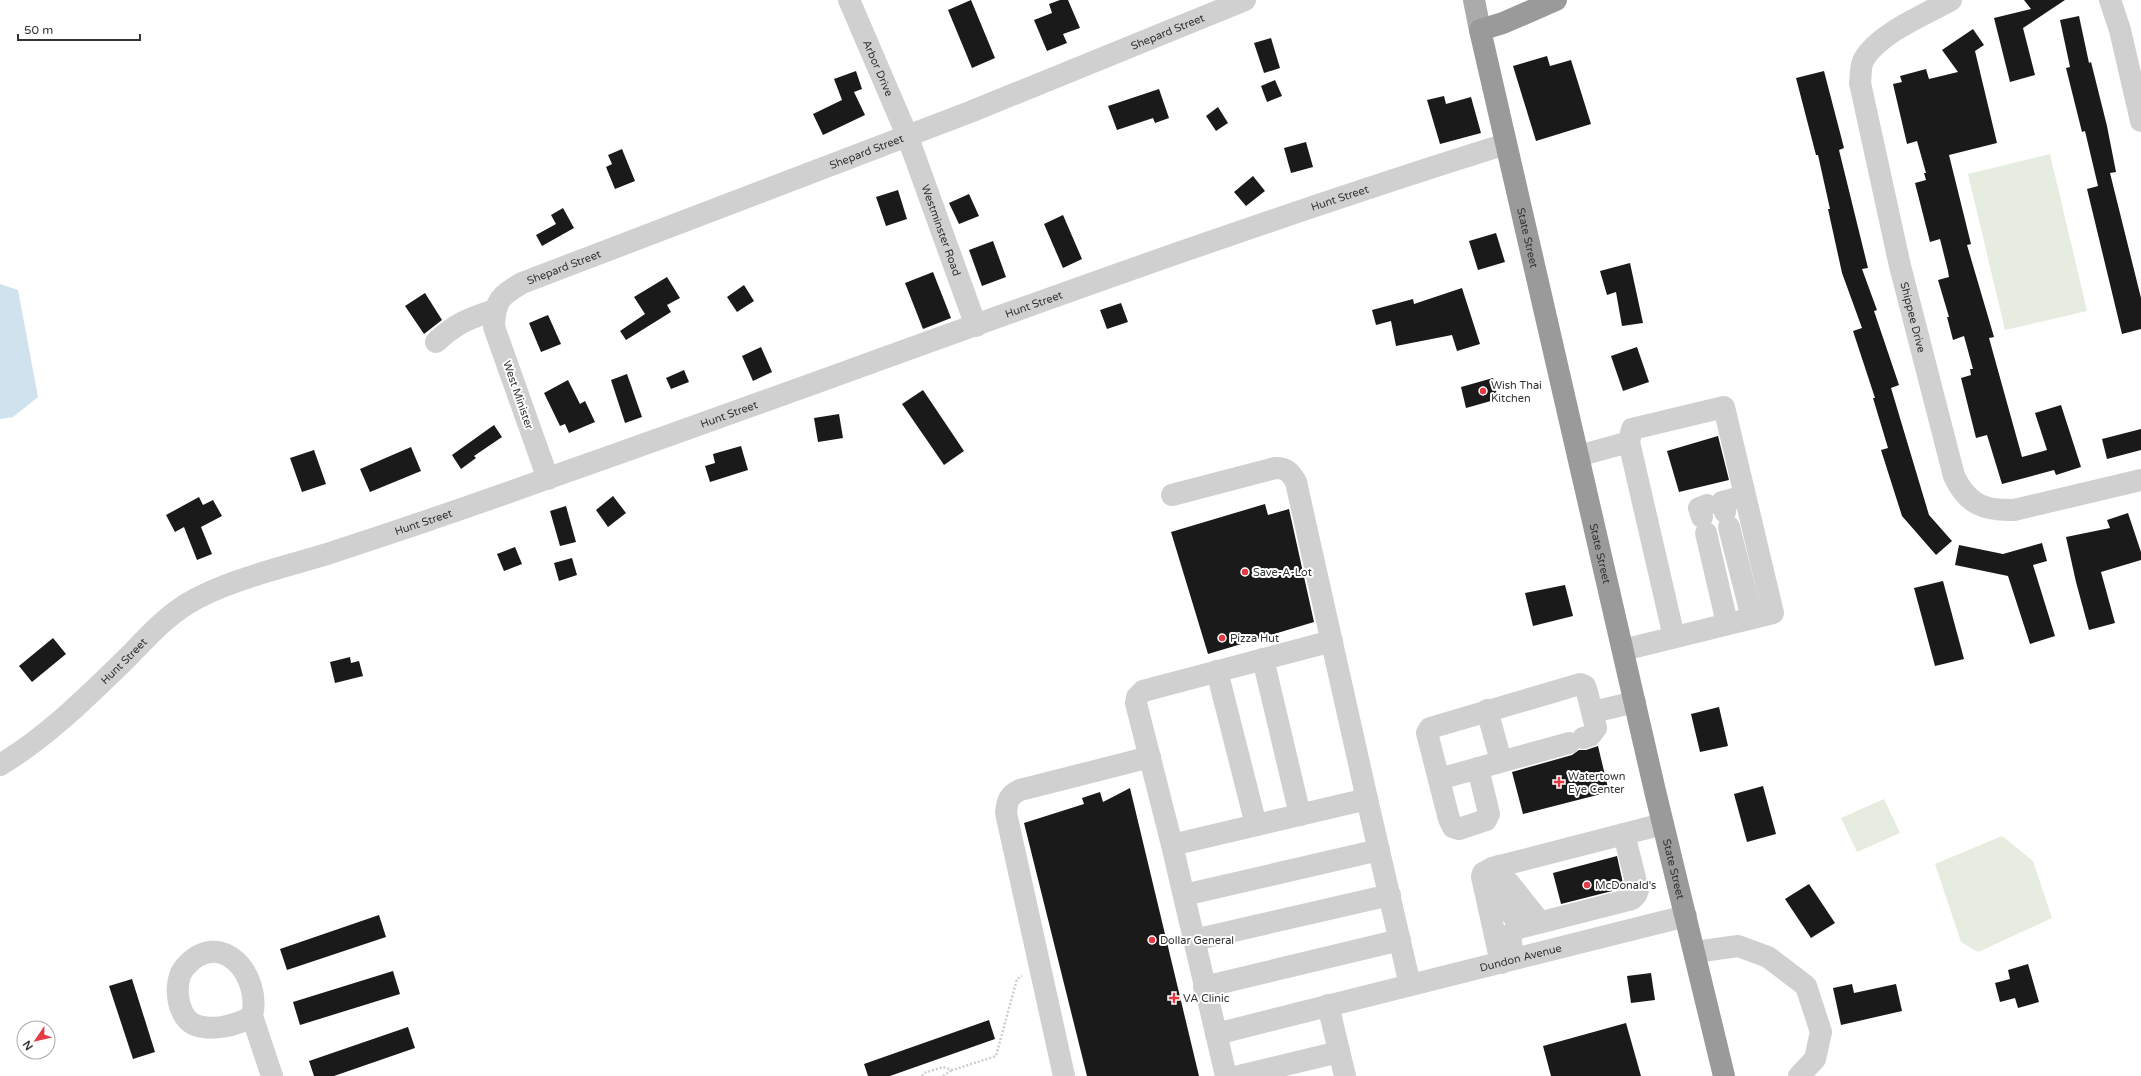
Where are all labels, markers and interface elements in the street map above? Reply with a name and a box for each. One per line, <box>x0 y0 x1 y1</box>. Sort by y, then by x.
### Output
street label: Shepard Street <box>1129 11 1206 52</box>
scale bar <box>18 16 140 42</box>
text: 50 m <box>24 23 53 37</box>
street label: Arbor Drive <box>860 38 896 98</box>
street label: Shepard Street <box>828 132 905 172</box>
street label: Hunt Street <box>1309 182 1370 213</box>
street label: Westminster Road <box>919 183 964 278</box>
street label: State Street <box>1515 206 1541 269</box>
street label: Shepard Street <box>525 247 603 287</box>
street label: Shippee Drive <box>1898 280 1929 354</box>
street label: Hunt Street <box>1003 288 1064 320</box>
street label: West Minister <box>500 359 536 432</box>
place label: Wish Thai Kitchen <box>1491 379 1542 405</box>
marker: Wish Thai Kitchen <box>1478 386 1488 396</box>
street label: Hunt Street <box>698 398 759 430</box>
street label: Hunt Street <box>393 506 454 538</box>
street label: State Street <box>1587 522 1614 585</box>
place label: Save-A-Lot <box>1253 566 1312 579</box>
marker: Save-A-Lot <box>1240 567 1250 577</box>
place label: Pizza Hut <box>1230 632 1279 645</box>
marker: Pizza Hut <box>1217 633 1227 643</box>
street label: Hunt Street <box>98 635 149 687</box>
place label: Watertown Eye Center <box>1568 770 1625 796</box>
marker: Watertown Eye Center <box>1553 776 1565 788</box>
street label: State Street <box>1660 838 1687 900</box>
place label: McDonald's <box>1595 879 1656 892</box>
marker: McDonald's <box>1582 880 1592 890</box>
place label: Dollar General <box>1160 934 1234 947</box>
marker: Dollar General <box>1147 935 1157 945</box>
street label: Dundon Avenue <box>1478 941 1563 974</box>
marker: VA Clinic <box>1168 992 1180 1004</box>
place label: VA Clinic <box>1183 992 1230 1005</box>
north arrow <box>16 1020 56 1060</box>
text: N <box>20 1038 36 1053</box>

